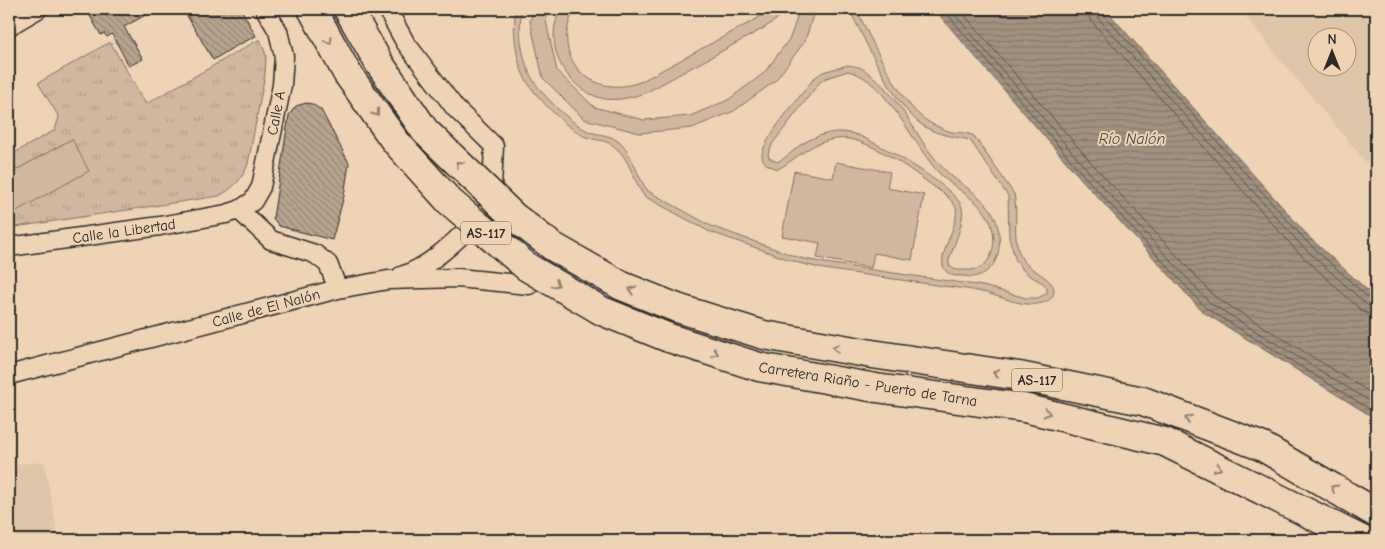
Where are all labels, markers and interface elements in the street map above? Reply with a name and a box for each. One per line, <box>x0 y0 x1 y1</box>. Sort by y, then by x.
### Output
north arrow <box>1308 28 1358 78</box>
text: N <box>1327 31 1337 48</box>
one-way arrow <box>323 36 333 45</box>
street label: Calle A <box>263 89 289 137</box>
one-way arrow <box>370 107 379 117</box>
water label: Río Nalón <box>1099 130 1165 148</box>
one-way arrow <box>456 161 465 170</box>
street label: Calle la Libertad <box>71 215 177 247</box>
road number: AS-117 <box>461 222 511 244</box>
one-way arrow <box>550 277 559 287</box>
street label: Calle de El Nalón <box>210 285 322 331</box>
one-way arrow <box>628 286 637 296</box>
one-way arrow <box>832 343 840 353</box>
one-way arrow <box>711 347 719 357</box>
street label: Carretera Riaño - Puerto de Tarna <box>757 358 979 410</box>
one-way arrow <box>992 368 1000 379</box>
road number: AS-117 <box>1012 368 1062 392</box>
one-way arrow <box>1042 408 1050 418</box>
one-way arrow <box>1184 415 1193 425</box>
one-way arrow <box>1212 462 1221 472</box>
one-way arrow <box>1331 485 1340 495</box>

